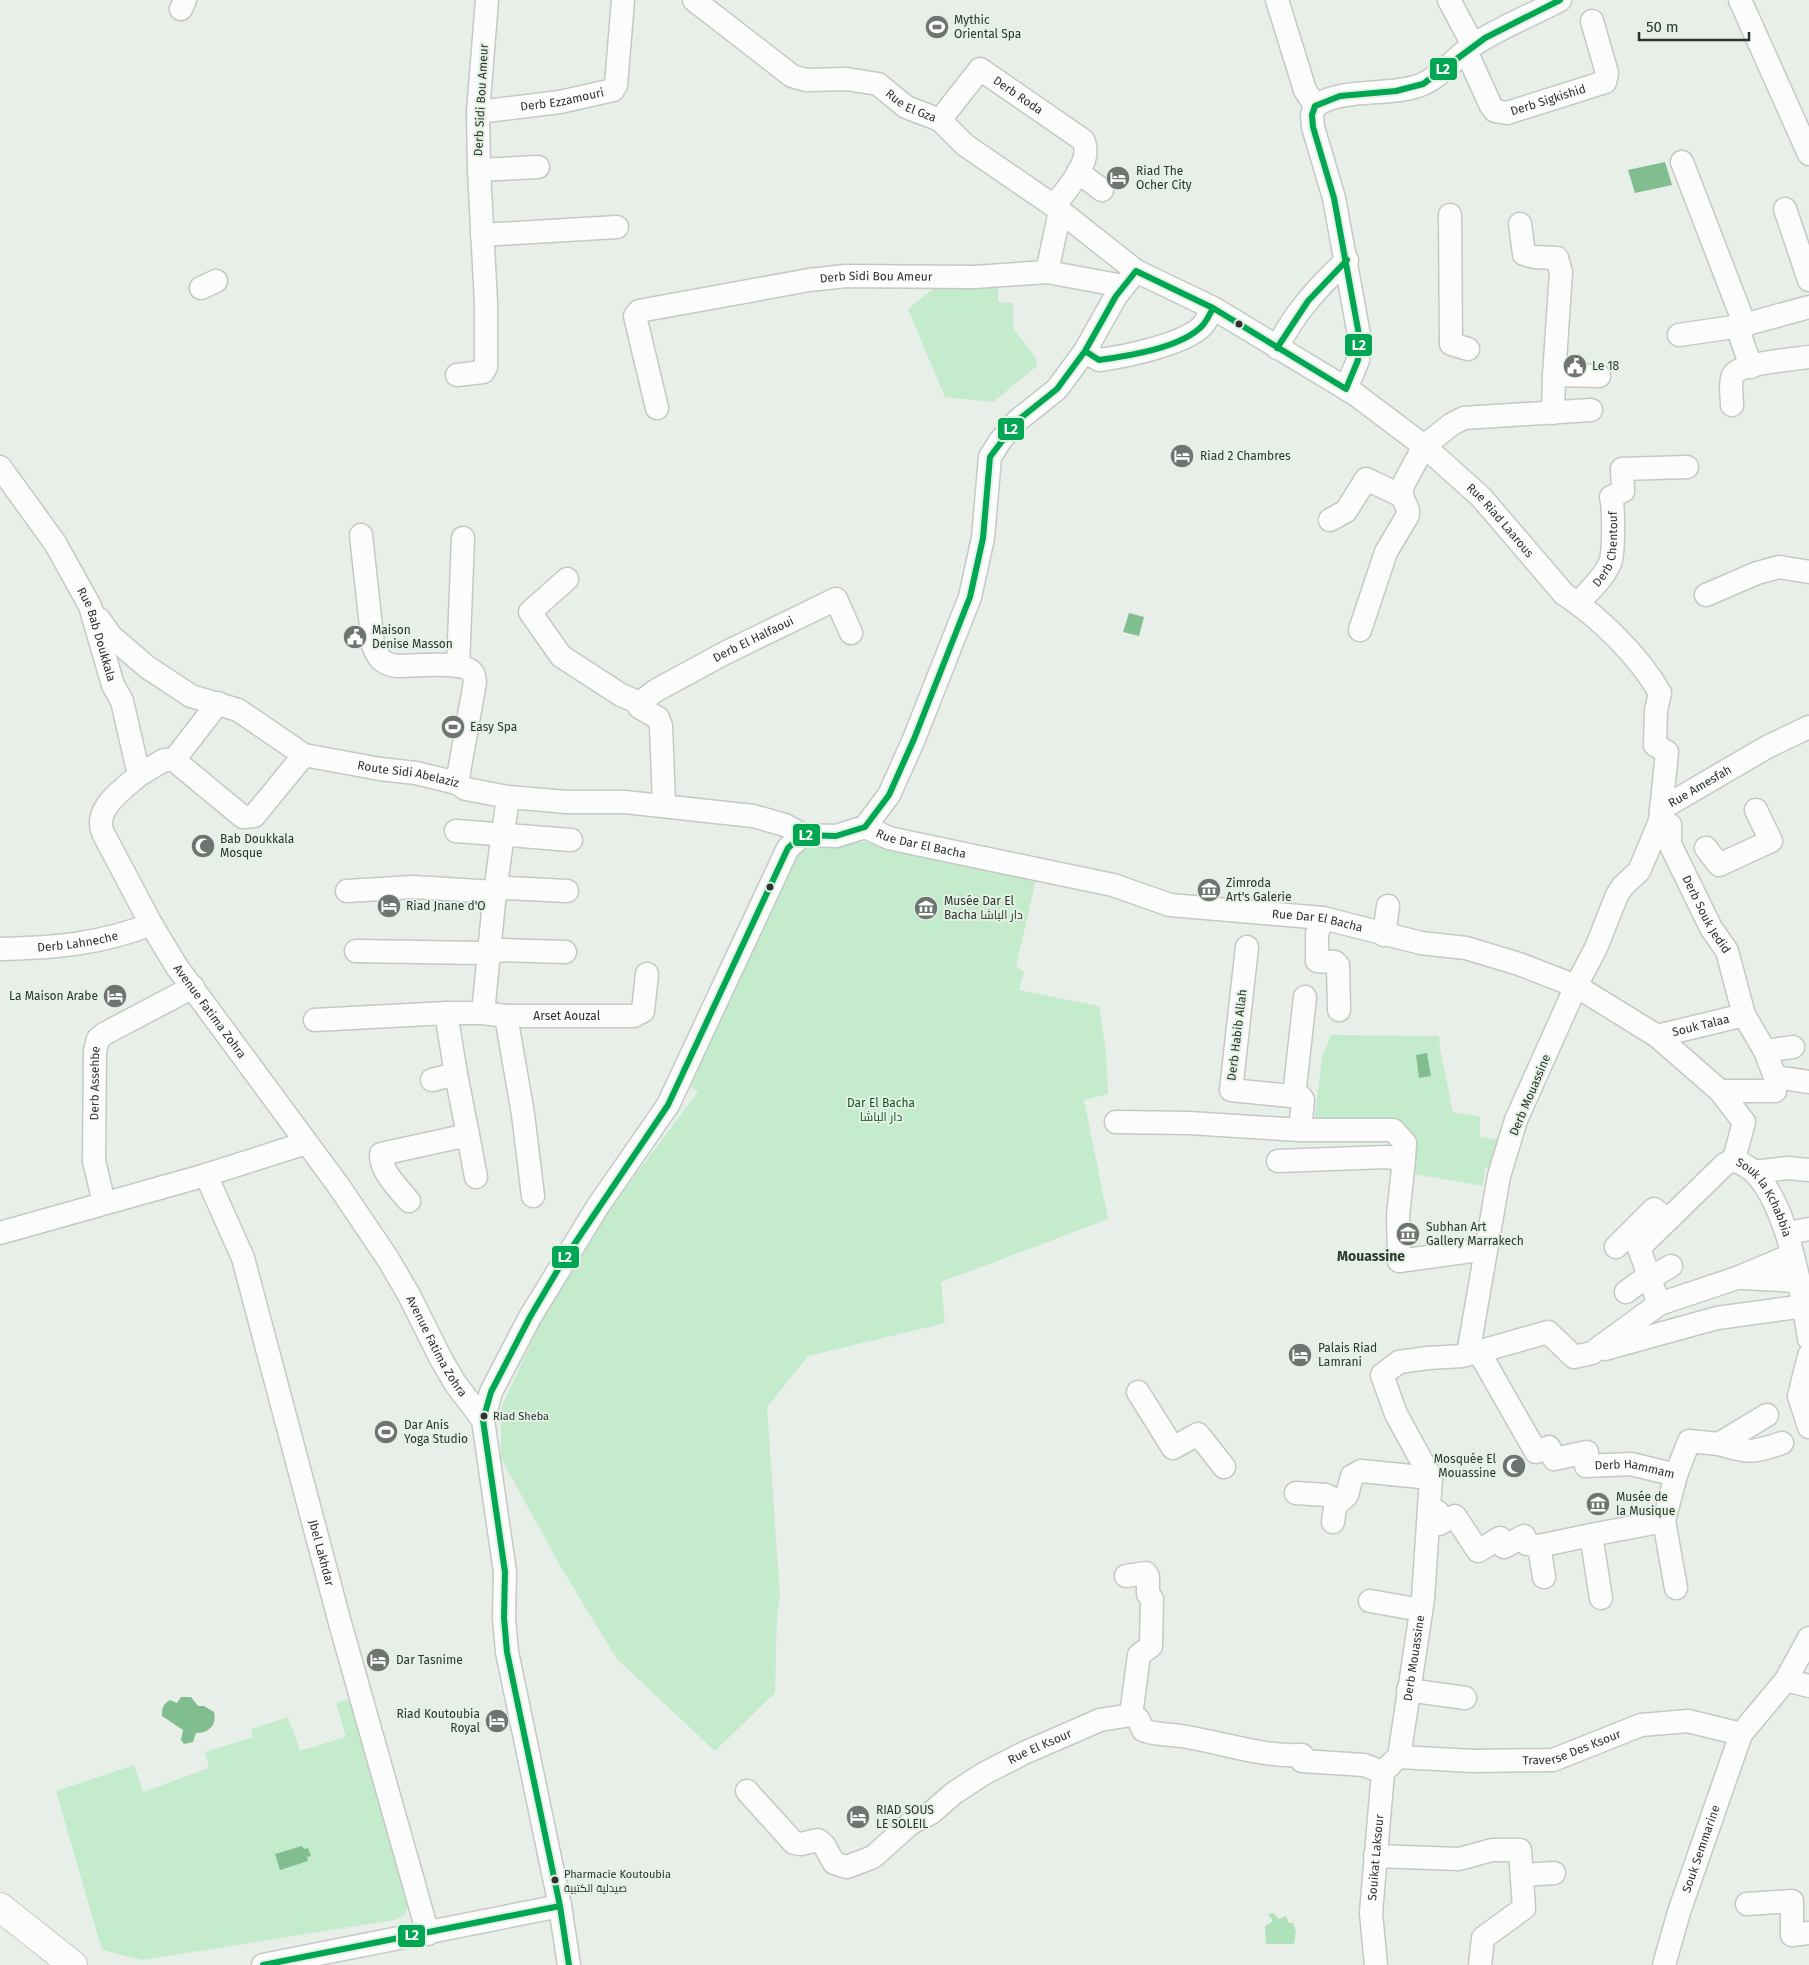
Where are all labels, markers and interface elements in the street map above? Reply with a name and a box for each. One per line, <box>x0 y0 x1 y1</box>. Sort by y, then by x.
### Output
scale bar <box>1639 10 1749 42</box>
place label: Mythic Oriental Spa <box>954 13 1021 41</box>
sports icon: Mythic Oriental Spa <box>924 14 950 40</box>
text: 50 m <box>1646 18 1679 36</box>
street label: Derb Sidi Bou Ameur <box>471 43 491 157</box>
line badge: L2 <box>1429 57 1458 81</box>
text: L2 <box>1436 61 1450 78</box>
street label: Derb Roda <box>991 73 1045 117</box>
street label: Derb Sigkishid <box>1509 82 1587 118</box>
street label: Derb Ezzamouri <box>519 85 605 114</box>
street label: Rue El Gza <box>883 86 938 125</box>
place label: Riad The Ocher City <box>1136 164 1192 192</box>
hotel icon: Riad The Ocher City <box>1105 165 1131 191</box>
street label: Derb Sidi Bou Ameur <box>819 269 933 286</box>
unlabelled marker <box>1234 319 1244 329</box>
line badge: L2 <box>1344 333 1373 357</box>
text: L2 <box>1352 337 1366 354</box>
public building icon: Le 18 <box>1562 353 1588 379</box>
place label: Le 18 <box>1592 359 1620 373</box>
line badge: L2 <box>997 417 1025 441</box>
text: L2 <box>1004 421 1018 438</box>
hotel icon: Riad 2 Chambres <box>1169 443 1195 469</box>
place label: Riad 2 Chambres <box>1200 449 1291 463</box>
street label: Rue Riad Laarous <box>1464 480 1537 561</box>
street label: Derb Chentouf <box>1590 510 1620 590</box>
street label: Rue Bab Doukkala <box>74 585 119 683</box>
street label: Derb El Halfaoui <box>711 614 796 665</box>
place label: Maison Denise Masson <box>372 623 453 651</box>
public building icon: Maison Denise Masson <box>342 624 368 650</box>
sports icon: Easy Spa <box>440 714 466 740</box>
place label: Easy Spa <box>470 720 517 734</box>
street label: Route Sidi Abelaziz <box>356 758 461 790</box>
street label: Rue Amesfah <box>1666 762 1734 810</box>
line badge: L2 <box>792 823 821 847</box>
street label: Rue Dar El Bacha <box>874 826 967 861</box>
text: L2 <box>799 827 813 844</box>
place label: Bab Doukkala Mosque <box>220 832 294 860</box>
mosque icon: Bab Doukkala Mosque <box>190 833 216 859</box>
street label: Derb Souk Jedid <box>1679 873 1733 956</box>
place label: Zimroda Art's Galerie <box>1226 876 1292 904</box>
museum icon: Zimroda Art's Galerie <box>1196 877 1222 903</box>
unlabelled marker <box>765 882 775 892</box>
hotel icon: Riad Jnane d'O <box>376 893 402 919</box>
place label: Musée Dar El Bacha دار الباشا <box>944 894 1023 922</box>
museum icon: Musée Dar El Bacha دار الباشا <box>913 895 939 921</box>
place label: Riad Jnane d'O <box>406 899 486 913</box>
street label: Rue Dar El Bacha <box>1271 907 1364 935</box>
street label: Derb Lahneche <box>37 929 119 955</box>
street label: Avenue Fatima Zohra <box>170 962 249 1061</box>
hotel icon: La Maison Arabe <box>102 983 128 1009</box>
street label: Derb Habib Allah <box>1224 988 1250 1082</box>
place label: La Maison Arabe <box>9 989 98 1003</box>
street label: Arset Aouzal <box>533 1009 601 1023</box>
street label: Souk Talaa <box>1671 1012 1731 1039</box>
street label: Derb Assehbe <box>87 1044 103 1120</box>
street label: Derb Mouassine <box>1507 1052 1553 1138</box>
park label: Dar El Bacha دار الباشا <box>847 1096 915 1124</box>
street label: Souk la Kchabbia <box>1734 1155 1794 1239</box>
place label: Subhan Art Gallery Marrakech <box>1426 1220 1524 1248</box>
museum icon: Subhan Art Gallery Marrakech <box>1395 1221 1421 1247</box>
line badge: L2 <box>551 1245 580 1269</box>
district label: Mouassine <box>1337 1248 1405 1265</box>
text: L2 <box>558 1249 572 1266</box>
street label: Avenue Fatima Zohra <box>403 1293 470 1400</box>
place label: Palais Riad Lamrani <box>1318 1341 1377 1369</box>
hotel icon: Palais Riad Lamrani <box>1287 1342 1313 1368</box>
place label: Riad Sheba <box>493 1410 549 1423</box>
marker: Riad Sheba <box>479 1411 489 1421</box>
place label: Dar Anis Yoga Studio <box>404 1418 468 1446</box>
sports icon: Dar Anis Yoga Studio <box>373 1419 399 1445</box>
place label: Mosquée El Mouassine <box>1434 1452 1496 1480</box>
mosque icon: Mosquée El Mouassine <box>1501 1453 1527 1479</box>
street label: Derb Hammam <box>1594 1457 1676 1481</box>
place label: Musée de la Musique <box>1616 1490 1675 1518</box>
museum icon: Musée de la Musique <box>1585 1491 1611 1517</box>
street label: Jbel Lakhdar <box>306 1518 337 1588</box>
street label: Derb Mouassine <box>1401 1614 1427 1702</box>
hotel icon: Dar Tasnime <box>365 1647 391 1673</box>
place label: Dar Tasnime <box>396 1653 463 1667</box>
place label: Riad Koutoubia Royal <box>396 1707 480 1735</box>
hotel icon: Riad Koutoubia Royal <box>484 1708 510 1734</box>
street label: Rue El Ksour <box>1005 1726 1074 1767</box>
street label: Traverse Des Ksour <box>1522 1727 1623 1767</box>
place label: RIAD SOUS LE SOLEIL <box>876 1803 934 1831</box>
street label: Souk Semmarine <box>1679 1803 1723 1894</box>
hotel icon: RIAD SOUS LE SOLEIL <box>845 1804 871 1830</box>
street label: Souikat Laksour <box>1365 1813 1386 1901</box>
place label: Pharmacie Koutoubia صيدلية الكتبية <box>564 1868 671 1895</box>
marker: Pharmacie Koutoubia صيدلية الكتبية <box>550 1875 560 1885</box>
line badge: L2 <box>397 1924 426 1948</box>
text: L2 <box>405 1927 419 1944</box>

